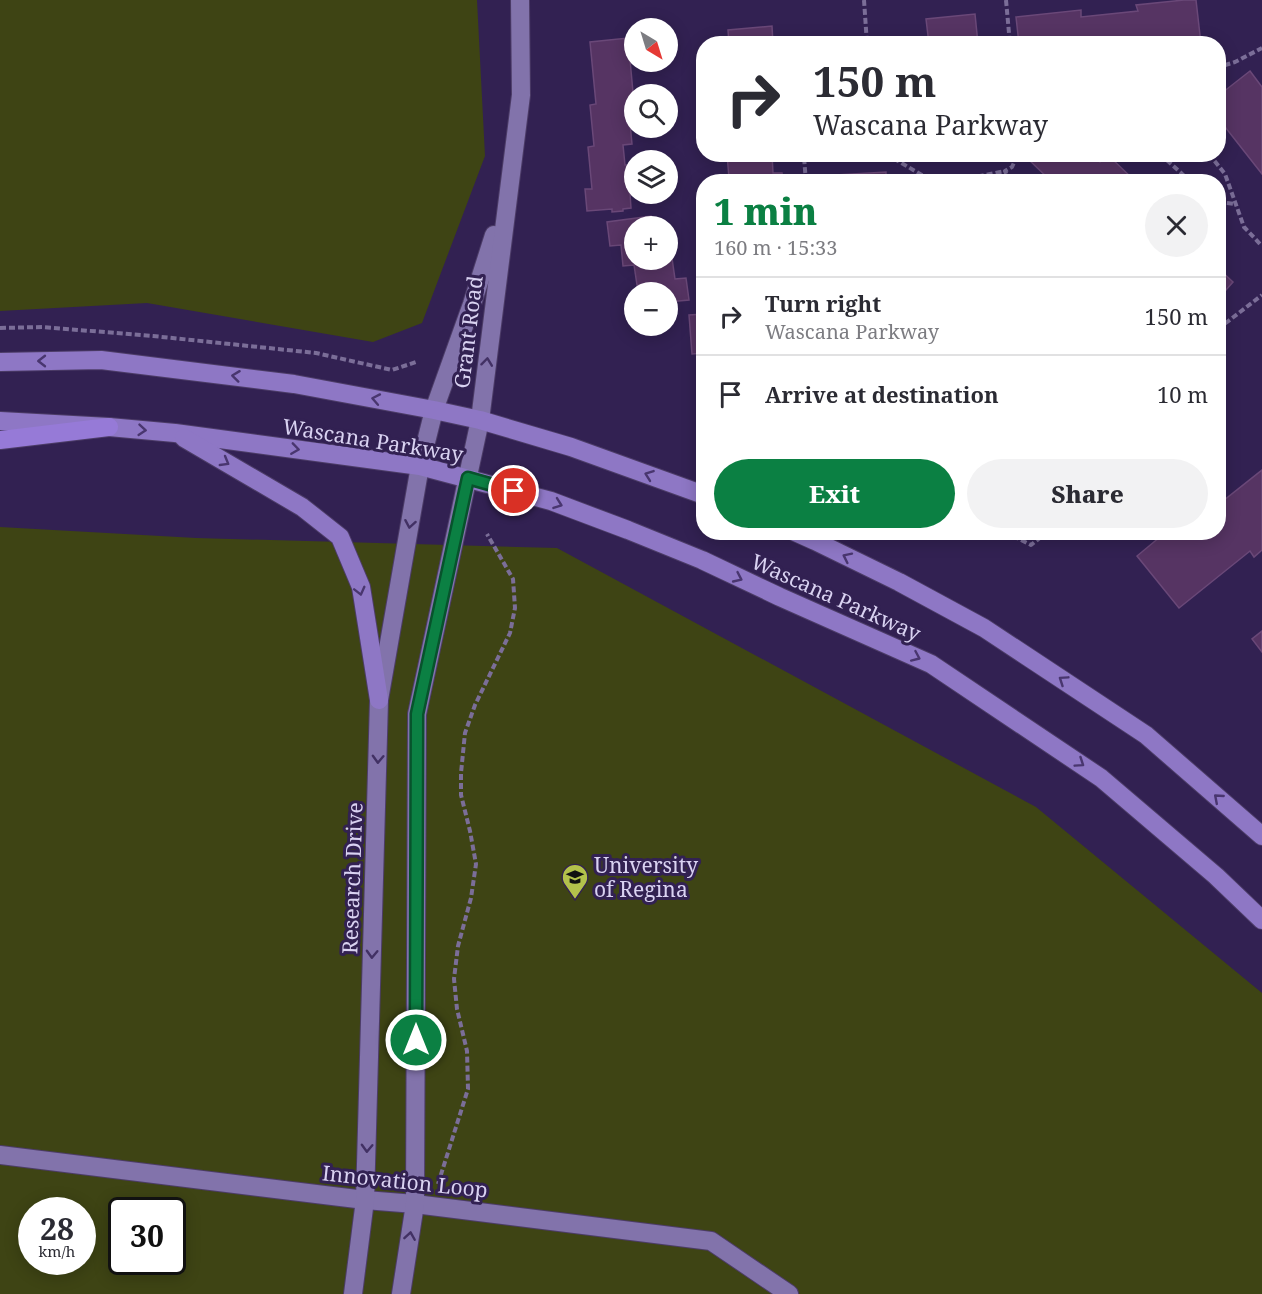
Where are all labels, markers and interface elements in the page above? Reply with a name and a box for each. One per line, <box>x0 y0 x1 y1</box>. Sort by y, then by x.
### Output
north arrow <box>624 18 678 72</box>
map controls <box>624 18 678 336</box>
text: 150 m <box>813 52 937 109</box>
icon: right <box>714 60 792 138</box>
button: search <box>624 84 678 138</box>
text: Wascana Parkway <box>813 106 1048 143</box>
button: layers <box>624 150 678 204</box>
text: 1 min <box>714 187 817 236</box>
button: close <box>1145 194 1208 257</box>
button: + <box>624 216 678 270</box>
text: 160 m · 15:33 <box>714 234 837 261</box>
street label: Grant Road <box>447 274 489 390</box>
button: − <box>624 282 678 336</box>
text: Turn right <box>765 288 881 318</box>
icon: right <box>714 300 747 333</box>
text: 150 m <box>1145 301 1208 331</box>
text: Wascana Parkway <box>765 318 939 345</box>
one-way arrow <box>37 355 46 367</box>
one-way arrow <box>480 357 493 366</box>
one-way arrow <box>231 371 240 383</box>
icon: arrive <box>714 378 747 411</box>
text: Arrive at destination <box>765 379 999 409</box>
text: 10 m <box>1157 379 1208 409</box>
one-way arrow <box>372 393 382 406</box>
street label: Wascana Parkway <box>281 412 466 468</box>
one-way arrow <box>137 423 146 436</box>
one-way arrow <box>290 443 300 455</box>
one-way arrow <box>219 455 229 466</box>
button: Exit <box>714 459 955 528</box>
button: Share <box>967 459 1208 528</box>
pin <box>488 465 539 516</box>
one-way arrow <box>644 470 654 483</box>
icon: arrive <box>497 474 530 507</box>
one-way arrow <box>552 496 563 509</box>
one-way arrow <box>404 519 417 529</box>
street label: Wascana Parkway <box>747 547 925 647</box>
one-way arrow <box>843 552 854 564</box>
one-way arrow <box>732 570 743 582</box>
one-way arrow <box>353 586 366 596</box>
one-way arrow <box>910 650 921 662</box>
one-way arrow <box>1059 676 1070 687</box>
one-way arrow <box>371 754 384 763</box>
one-way arrow <box>1073 756 1084 767</box>
one-way arrow <box>1214 794 1225 805</box>
street label: Research Drive <box>335 802 369 954</box>
place label: University of Regina <box>594 851 698 903</box>
school or university icon: University of Regina <box>560 862 590 900</box>
one-way arrow <box>366 949 379 958</box>
position arrow <box>384 1008 448 1072</box>
one-way arrow <box>361 1144 373 1153</box>
street label: Innovation Loop <box>321 1158 489 1204</box>
speed limit sign: 30 <box>108 1197 186 1275</box>
text: 28 <box>40 1208 74 1249</box>
one-way arrow <box>403 1232 415 1241</box>
text: km/h <box>39 1241 75 1261</box>

